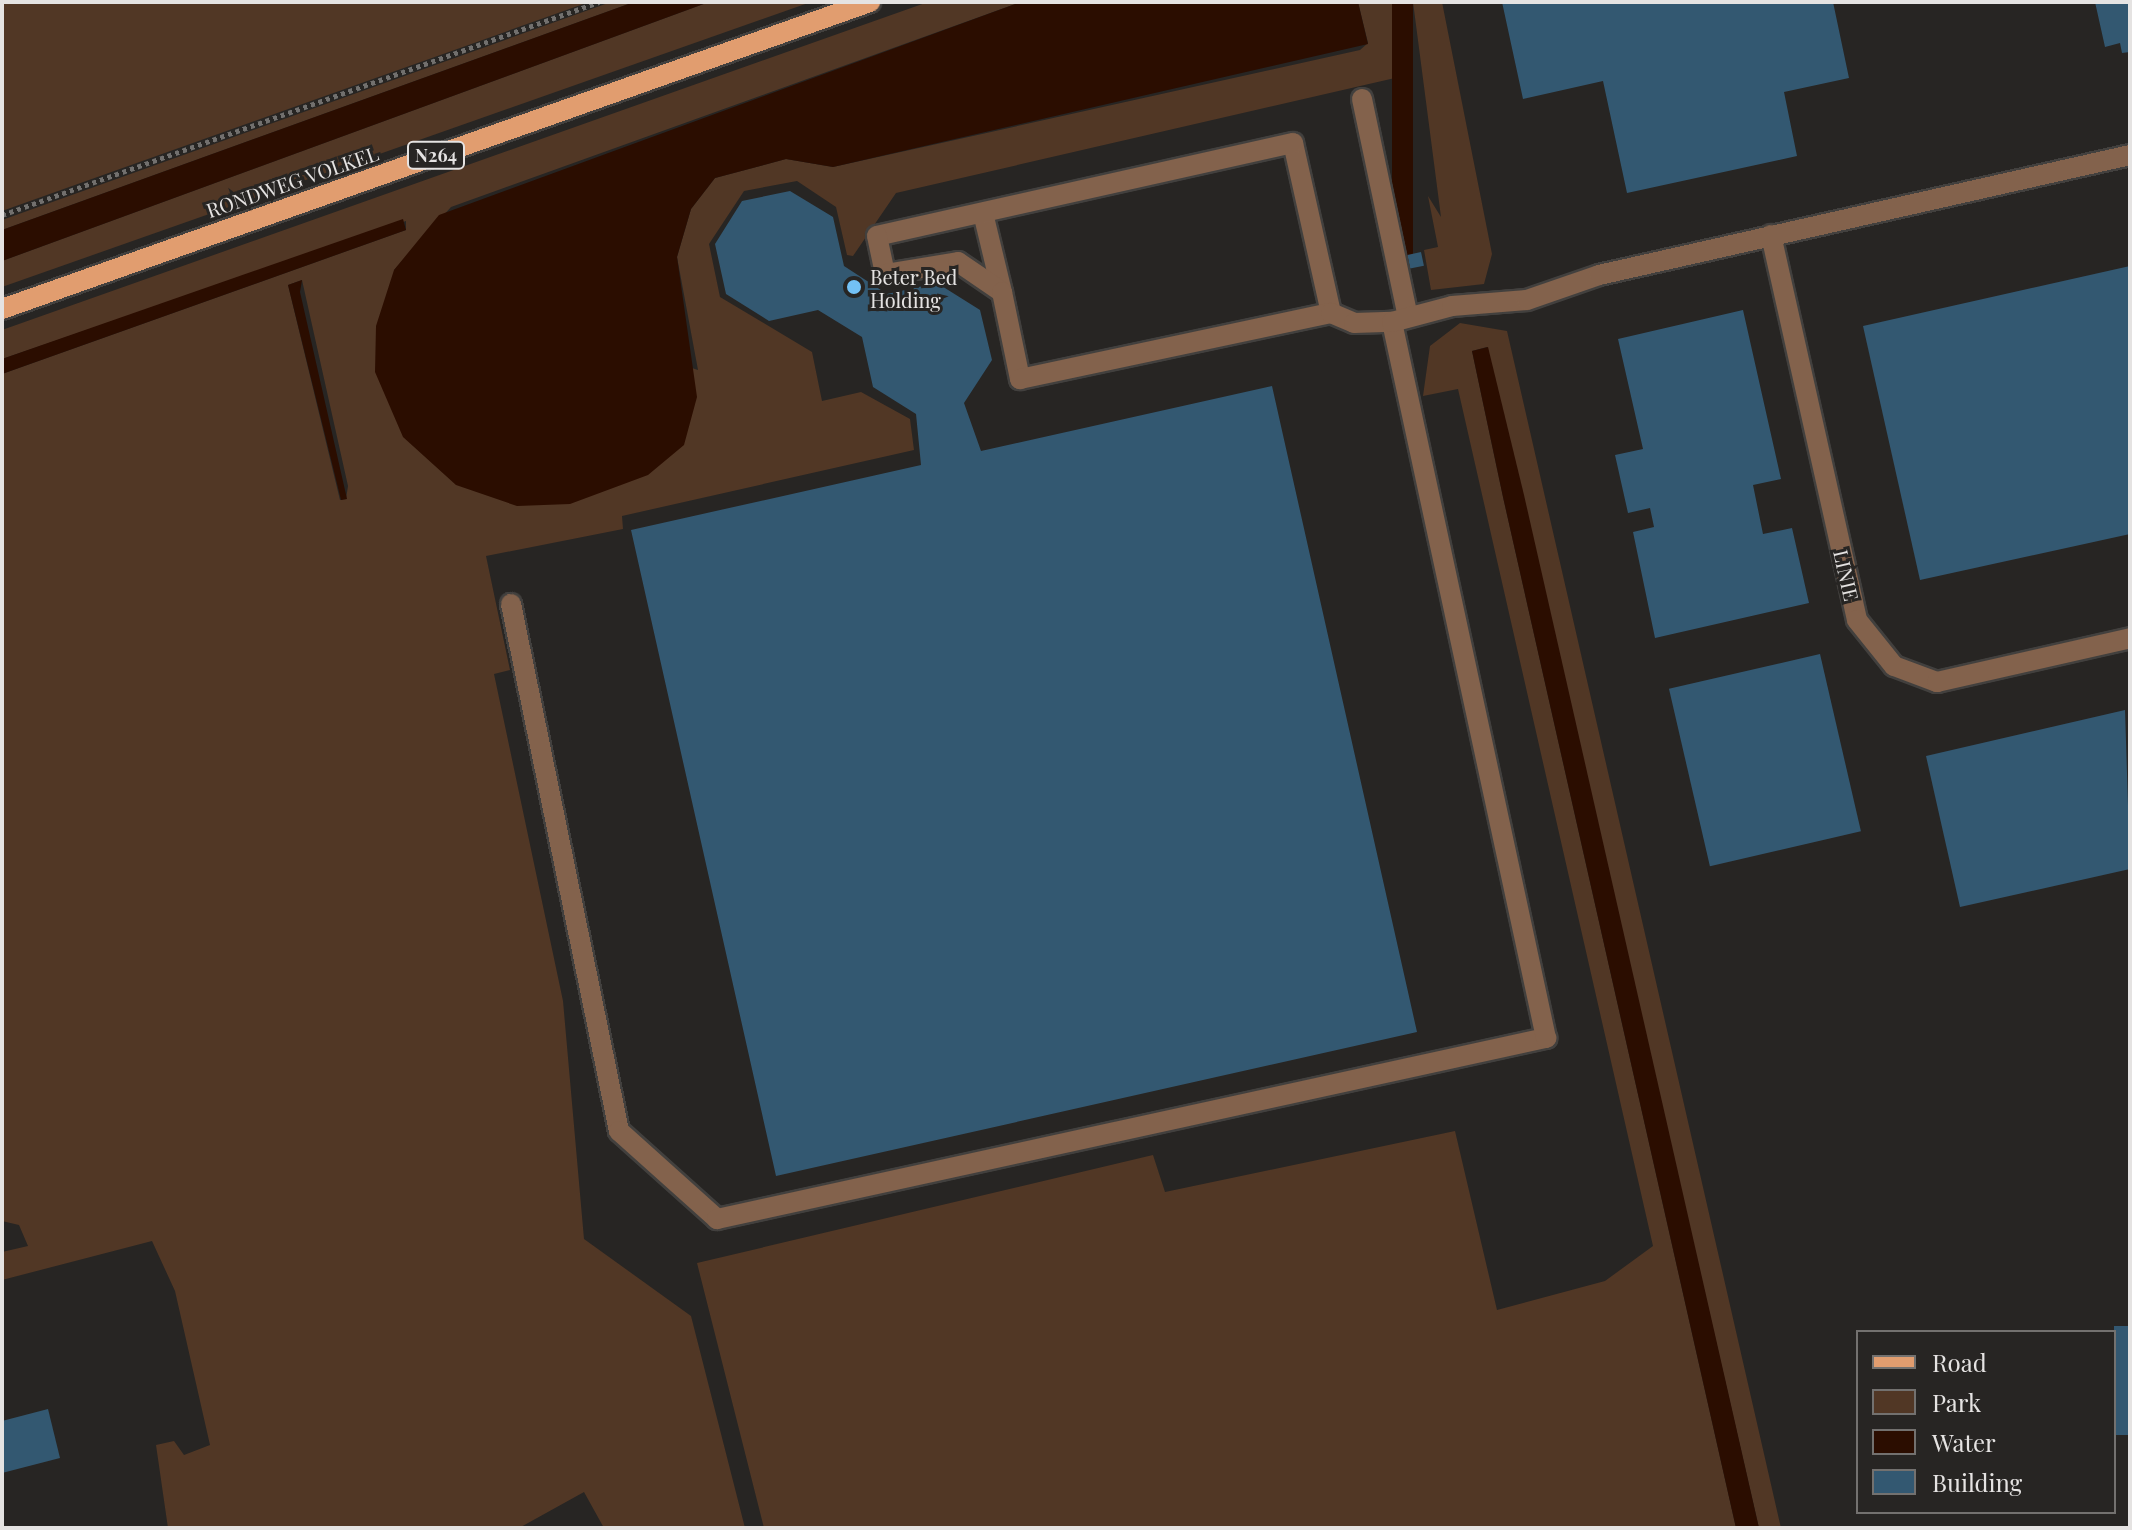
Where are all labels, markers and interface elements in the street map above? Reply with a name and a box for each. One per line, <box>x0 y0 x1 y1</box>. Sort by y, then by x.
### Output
street label: RONDWEG VOLKEL <box>203 140 381 222</box>
road number: N264 <box>406 141 466 169</box>
place label: Beter Bed Holding <box>870 264 958 311</box>
marker: Beter Bed Holding <box>845 278 863 296</box>
street label: LINIE <box>1830 547 1864 603</box>
legend <box>1856 1330 2116 1514</box>
text: Road <box>1932 1346 1987 1378</box>
text: Park <box>1932 1386 1981 1418</box>
text: Water <box>1932 1426 1996 1458</box>
text: Building <box>1932 1466 2022 1498</box>

